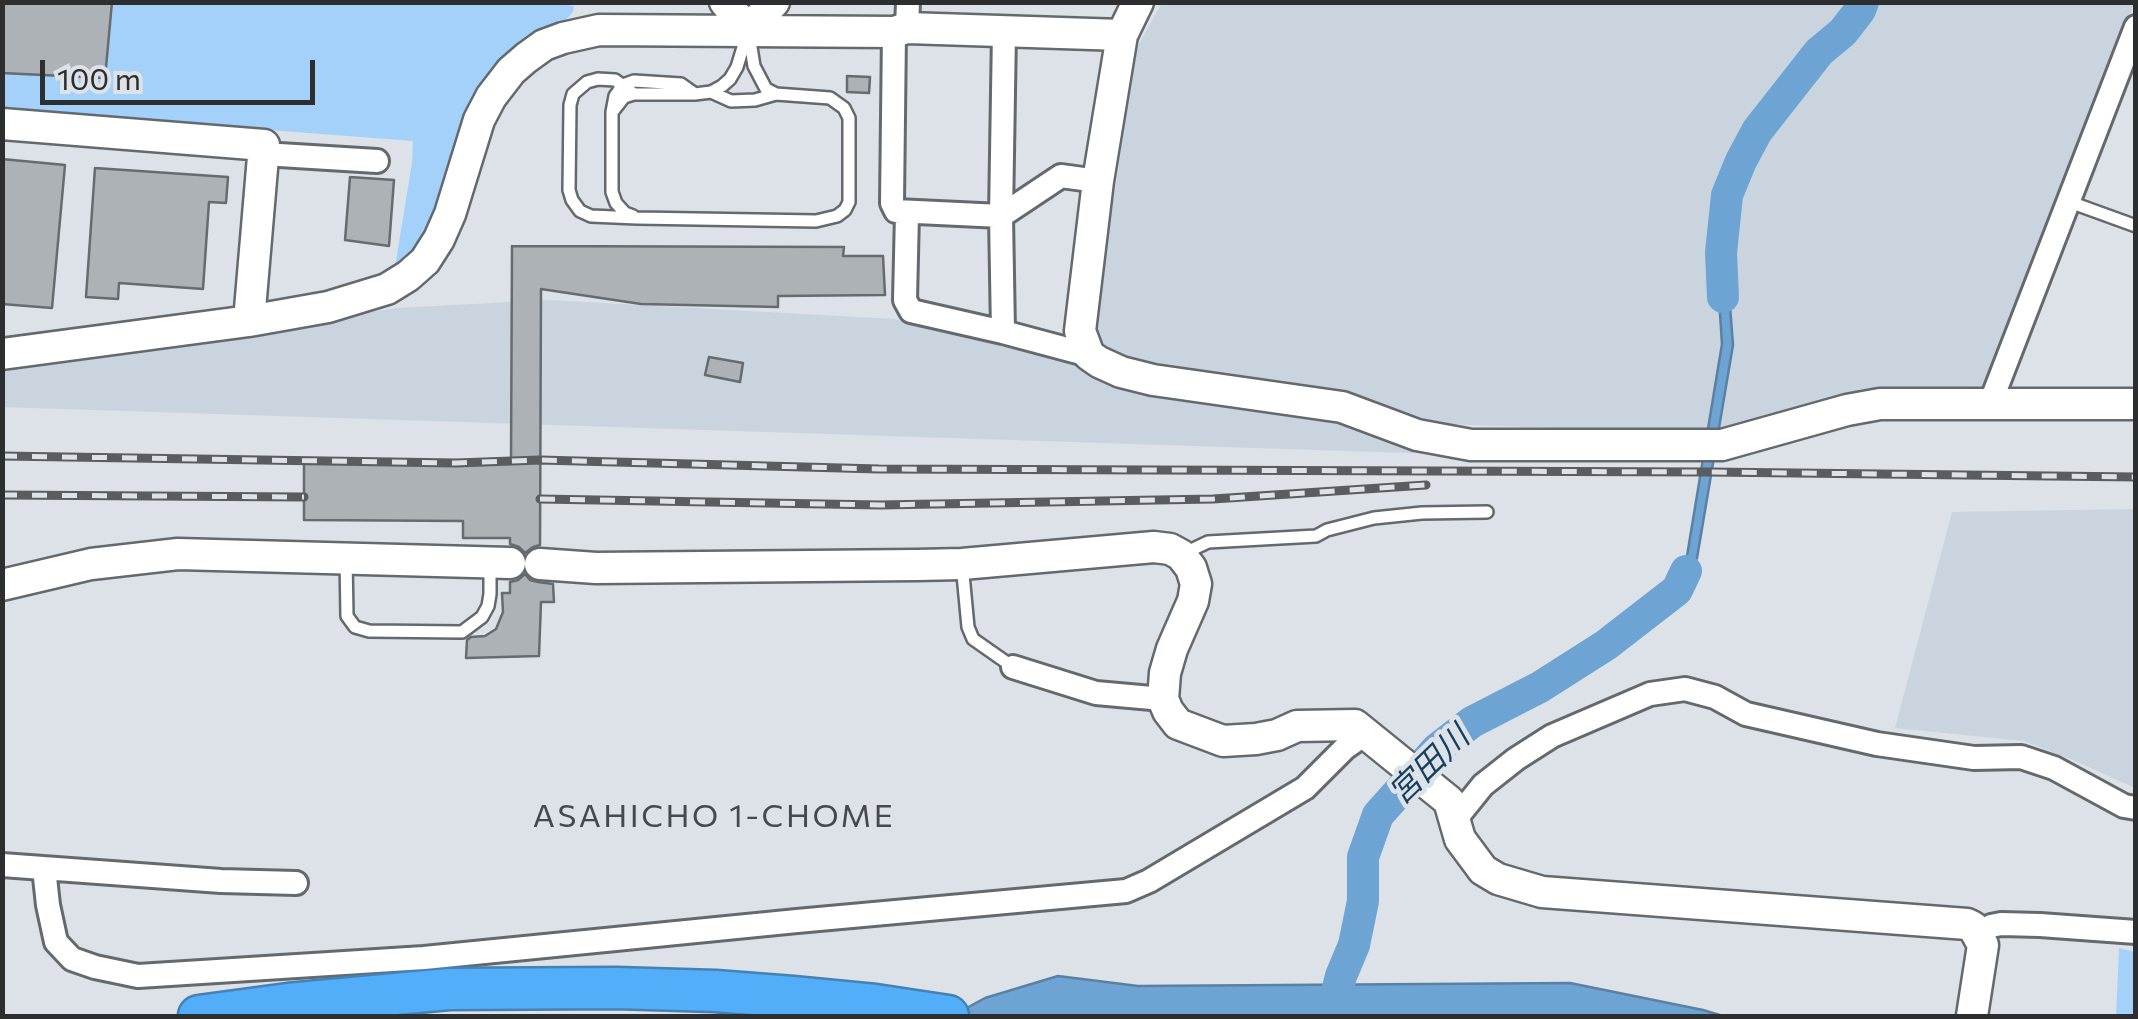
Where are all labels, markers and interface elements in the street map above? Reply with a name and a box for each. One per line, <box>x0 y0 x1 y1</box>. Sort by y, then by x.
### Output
scale bar <box>45 40 320 102</box>
text: 100 m <box>57 59 141 96</box>
water label: 宮田川 <box>1381 718 1477 812</box>
district label: ASAHICHO 1-CHOME <box>533 797 895 835</box>

